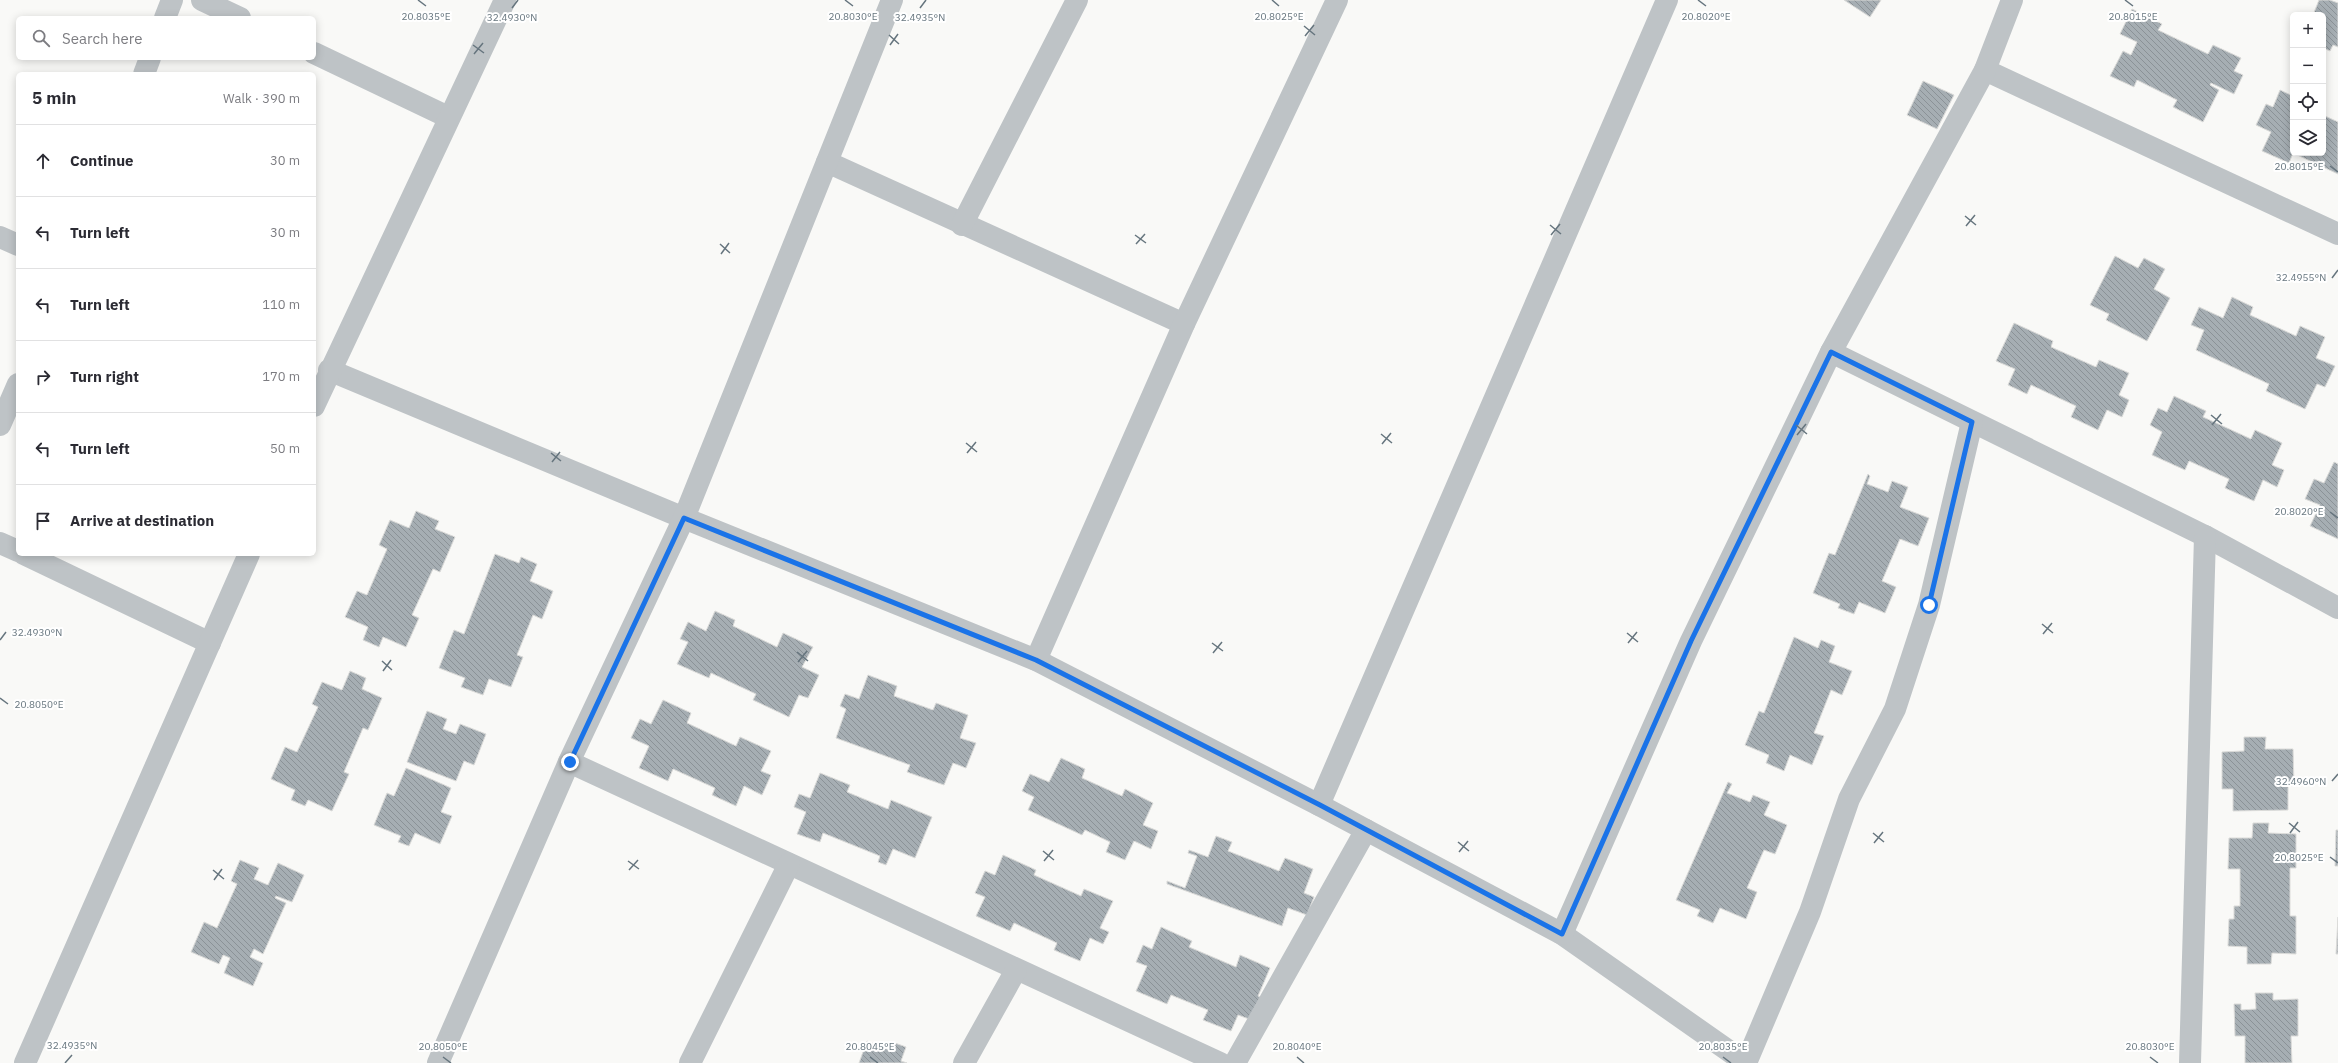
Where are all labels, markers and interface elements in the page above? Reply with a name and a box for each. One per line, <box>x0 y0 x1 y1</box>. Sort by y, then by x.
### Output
text: 20.8035°E <box>401 10 451 23</box>
text: 20.8030°E <box>828 10 878 23</box>
text: 20.8025°E <box>1254 10 1304 23</box>
text: 20.8020°E <box>1681 10 1731 23</box>
text: 20.8015°E <box>2108 10 2158 23</box>
text: 32.4930°N <box>487 11 537 24</box>
text: 32.4935°N <box>895 11 945 24</box>
map controls <box>2290 12 2326 156</box>
button: + <box>2290 12 2326 48</box>
search box <box>16 16 316 60</box>
icon: search <box>30 27 52 49</box>
text: Search here <box>62 29 142 48</box>
button: − <box>2290 48 2326 84</box>
button: locate <box>2290 84 2326 120</box>
text: 5 min <box>32 87 76 109</box>
text: Walk · 390 m <box>223 90 300 107</box>
button: layers <box>2290 120 2326 156</box>
icon: ahead <box>32 150 54 172</box>
text: Continue <box>70 151 134 170</box>
text: 30 m <box>270 152 300 169</box>
text: 20.8015°E <box>2274 160 2324 173</box>
icon: left <box>32 222 54 244</box>
text: Turn left <box>70 223 130 242</box>
text: 30 m <box>270 224 300 241</box>
text: 32.4955°N <box>2276 271 2326 284</box>
icon: left <box>32 294 54 316</box>
text: Turn left <box>70 295 130 314</box>
text: 110 m <box>262 296 300 313</box>
icon: right <box>32 366 54 388</box>
text: Turn right <box>70 367 139 386</box>
text: 170 m <box>262 368 300 385</box>
icon: left <box>32 438 54 460</box>
text: Turn left <box>70 439 130 458</box>
text: 50 m <box>270 440 300 457</box>
text: 20.8020°E <box>2274 505 2324 518</box>
icon: arrive <box>32 510 54 532</box>
text: Arrive at destination <box>70 511 214 530</box>
route start <box>1920 596 1938 614</box>
text: 32.4930°N <box>12 626 62 639</box>
text: 20.8050°E <box>14 698 64 711</box>
route end <box>561 753 579 771</box>
text: 32.4960°N <box>2276 775 2326 788</box>
text: 20.8025°E <box>2274 851 2324 864</box>
text: 32.4935°N <box>47 1039 97 1052</box>
text: 20.8050°E <box>418 1040 468 1053</box>
text: 20.8045°E <box>845 1040 895 1053</box>
text: 20.8040°E <box>1272 1040 1322 1053</box>
text: 20.8035°E <box>1698 1040 1748 1053</box>
text: 20.8030°E <box>2125 1040 2175 1053</box>

